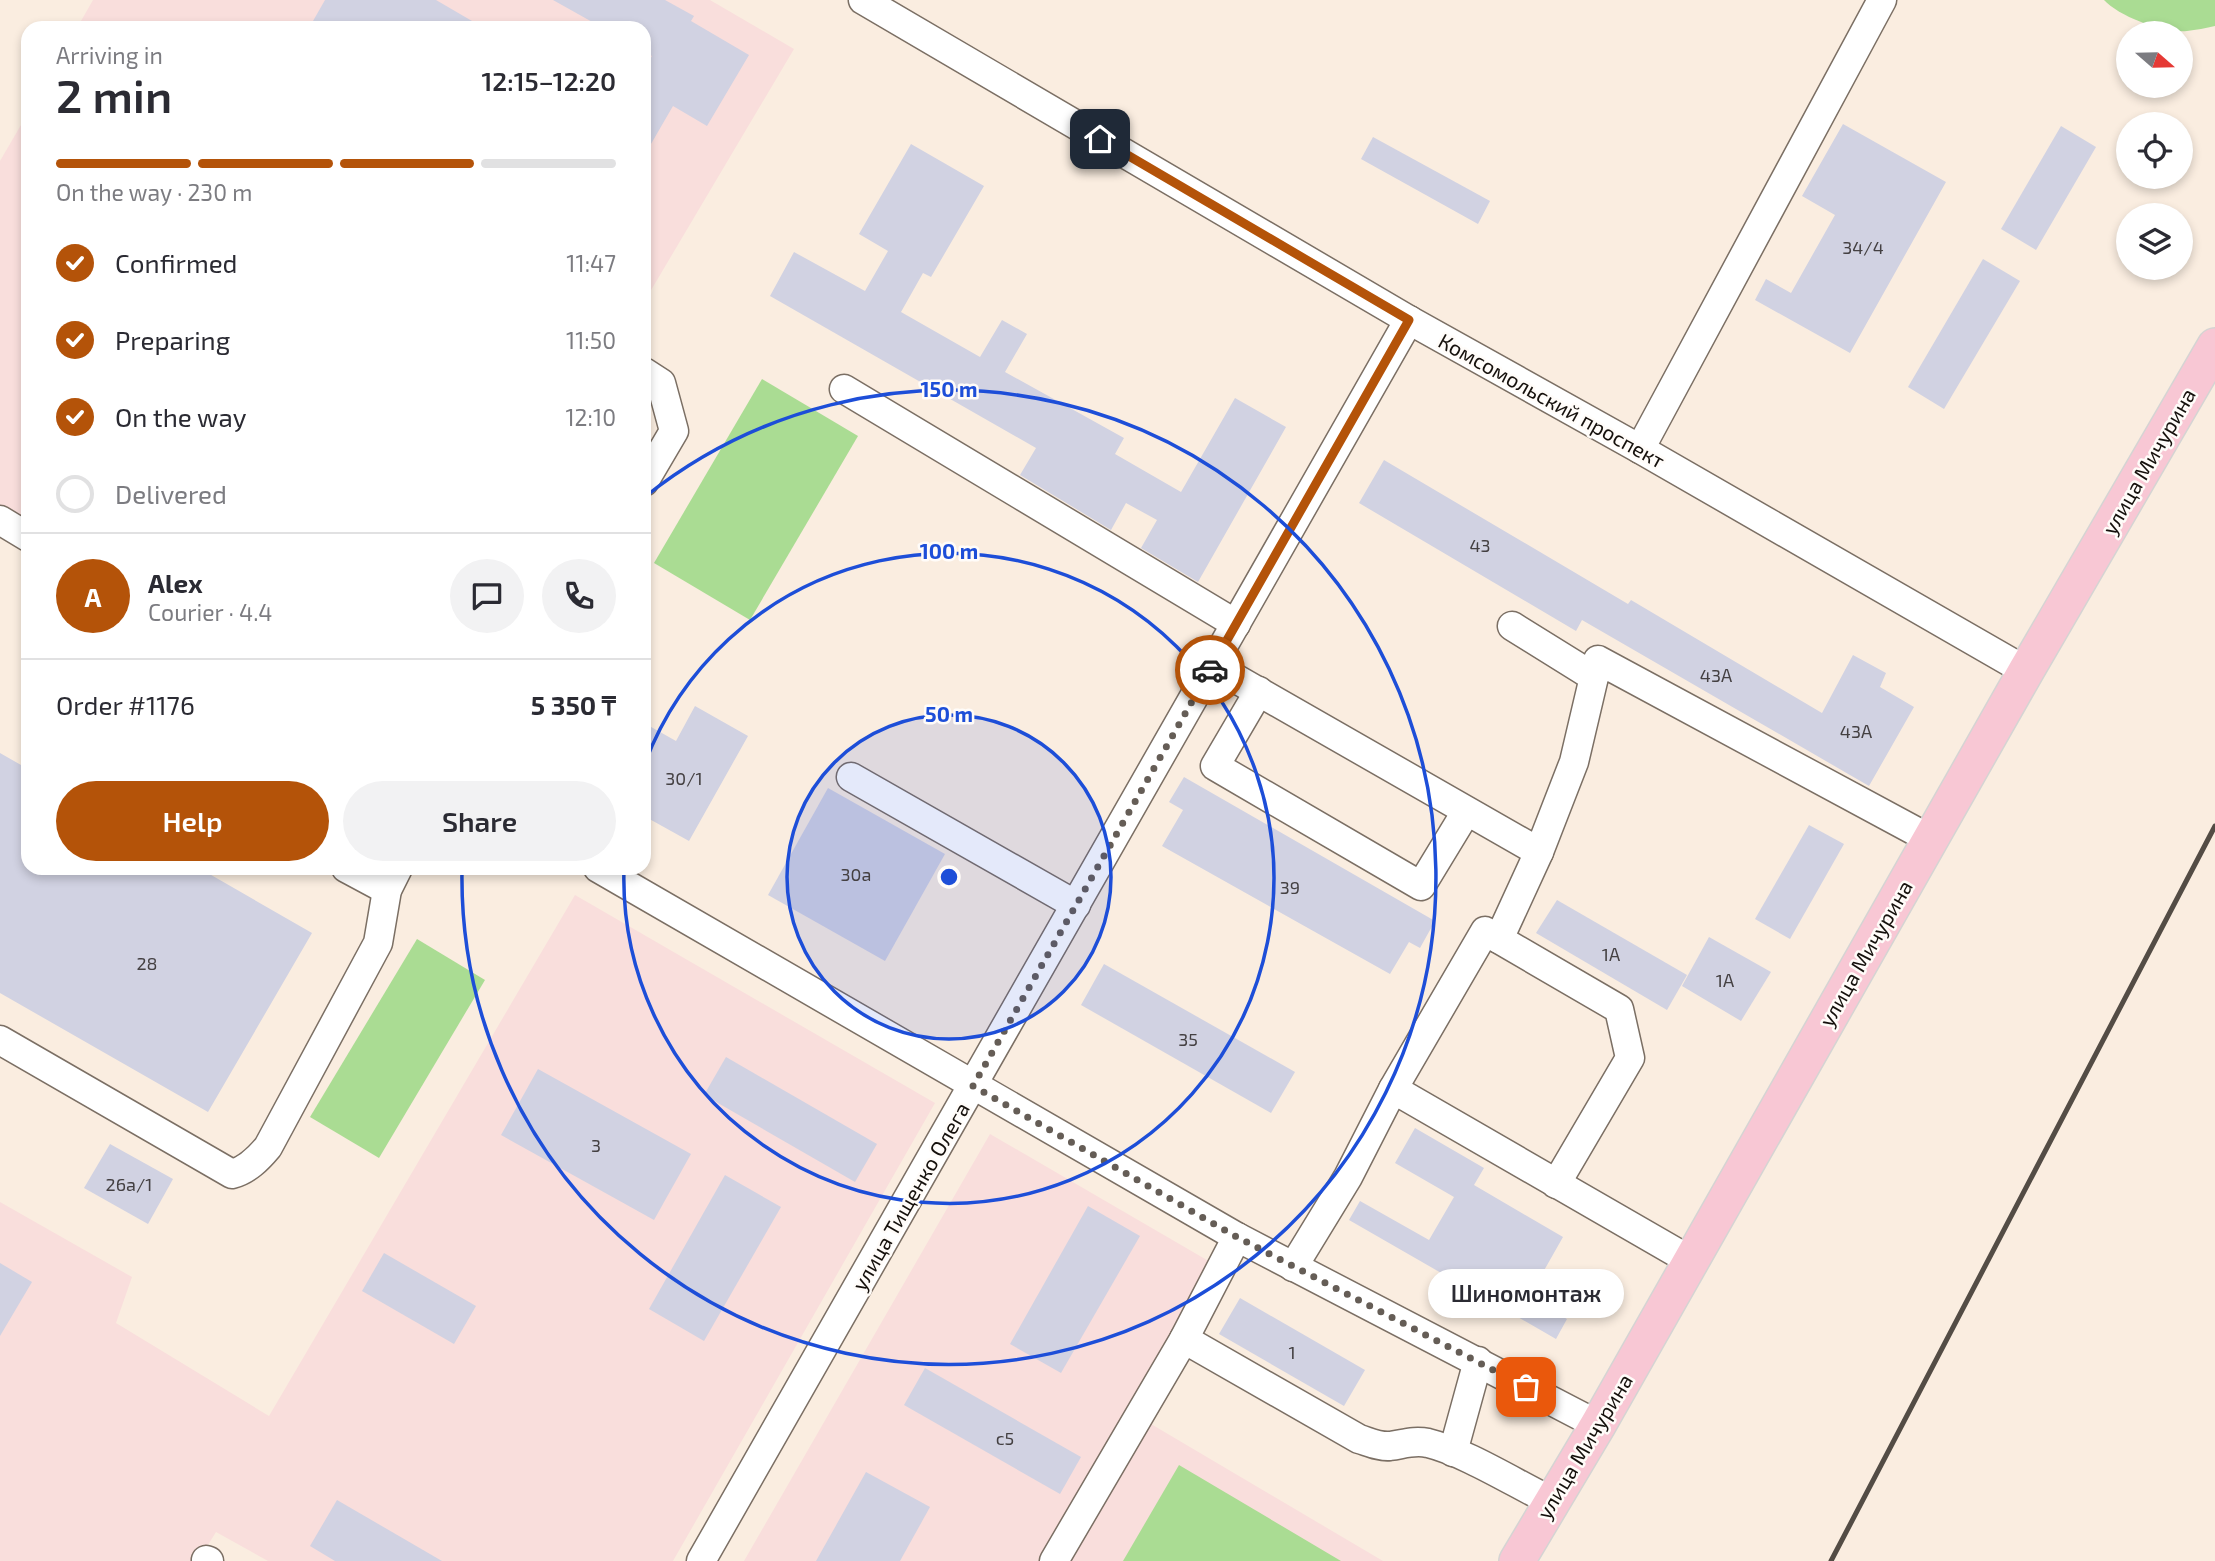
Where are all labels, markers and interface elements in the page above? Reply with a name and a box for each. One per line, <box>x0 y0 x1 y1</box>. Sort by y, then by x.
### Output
north arrow <box>2116 21 2193 98</box>
map controls <box>2116 21 2193 280</box>
text: Arriving in <box>56 41 163 69</box>
text: 12:15–12:20 <box>481 65 616 96</box>
text: 2 min <box>56 67 172 122</box>
pin <box>1070 109 1130 169</box>
button: locate <box>2116 112 2193 189</box>
icon: home <box>1081 120 1119 158</box>
text: On the way · 230 m <box>56 178 252 206</box>
button: layers <box>2116 203 2193 280</box>
house number: 34/4 <box>1842 236 1884 258</box>
icon: check <box>56 244 94 282</box>
text: Confirmed <box>115 247 238 278</box>
text: 11:47 <box>566 249 616 277</box>
icon: check <box>56 321 94 359</box>
text: Preparing <box>115 324 230 355</box>
text: 11:50 <box>566 326 616 354</box>
street label: Комсомольский проспект <box>1434 327 1670 473</box>
text: 150 m <box>921 376 977 401</box>
street label: улица Мичурина <box>2096 383 2201 539</box>
icon: check <box>56 398 94 436</box>
text: On the way <box>115 401 246 432</box>
text: 12:10 <box>565 403 616 431</box>
text: Delivered <box>115 478 227 509</box>
house number: 43 <box>1469 534 1491 556</box>
text: 100 m <box>920 538 978 563</box>
button: chat <box>450 559 524 633</box>
button: phone <box>542 559 616 633</box>
text: Alex <box>148 567 203 598</box>
text: A <box>85 581 101 612</box>
text: Courier · 4.4 <box>148 598 272 626</box>
courier <box>1175 635 1245 705</box>
icon: car <box>1191 651 1229 689</box>
house number: 43А <box>1700 664 1733 686</box>
text: Order #1176 <box>56 689 195 720</box>
text: 5 350 ₸ <box>531 689 616 720</box>
text: 50 m <box>925 701 973 726</box>
house number: 43А <box>1840 720 1873 742</box>
house number: 30/1 <box>665 767 703 789</box>
button: Help <box>56 781 329 861</box>
button: Share <box>343 781 616 861</box>
house number: 30а <box>841 863 871 885</box>
centre of rings <box>937 865 961 889</box>
street label: улица Мичурина <box>1813 875 1918 1031</box>
house number: 39 <box>1280 876 1300 898</box>
house number: 1А <box>1602 943 1621 965</box>
house number: 28 <box>136 952 158 974</box>
house number: 1А <box>1716 969 1735 991</box>
house number: 35 <box>1178 1028 1198 1050</box>
street label: улица Тищенко Олега <box>846 1097 975 1295</box>
house number: 3 <box>591 1134 601 1156</box>
house number: 26а/1 <box>106 1173 152 1195</box>
callout: Шиномонтаж <box>1428 1268 1624 1317</box>
text: Шиномонтаж <box>1451 1279 1601 1307</box>
house number: 1 <box>1288 1341 1296 1363</box>
pin <box>1496 1357 1556 1417</box>
icon: bag <box>1507 1368 1545 1406</box>
street label: улица Мичурина <box>1531 1369 1638 1524</box>
house number: с5 <box>996 1427 1014 1449</box>

